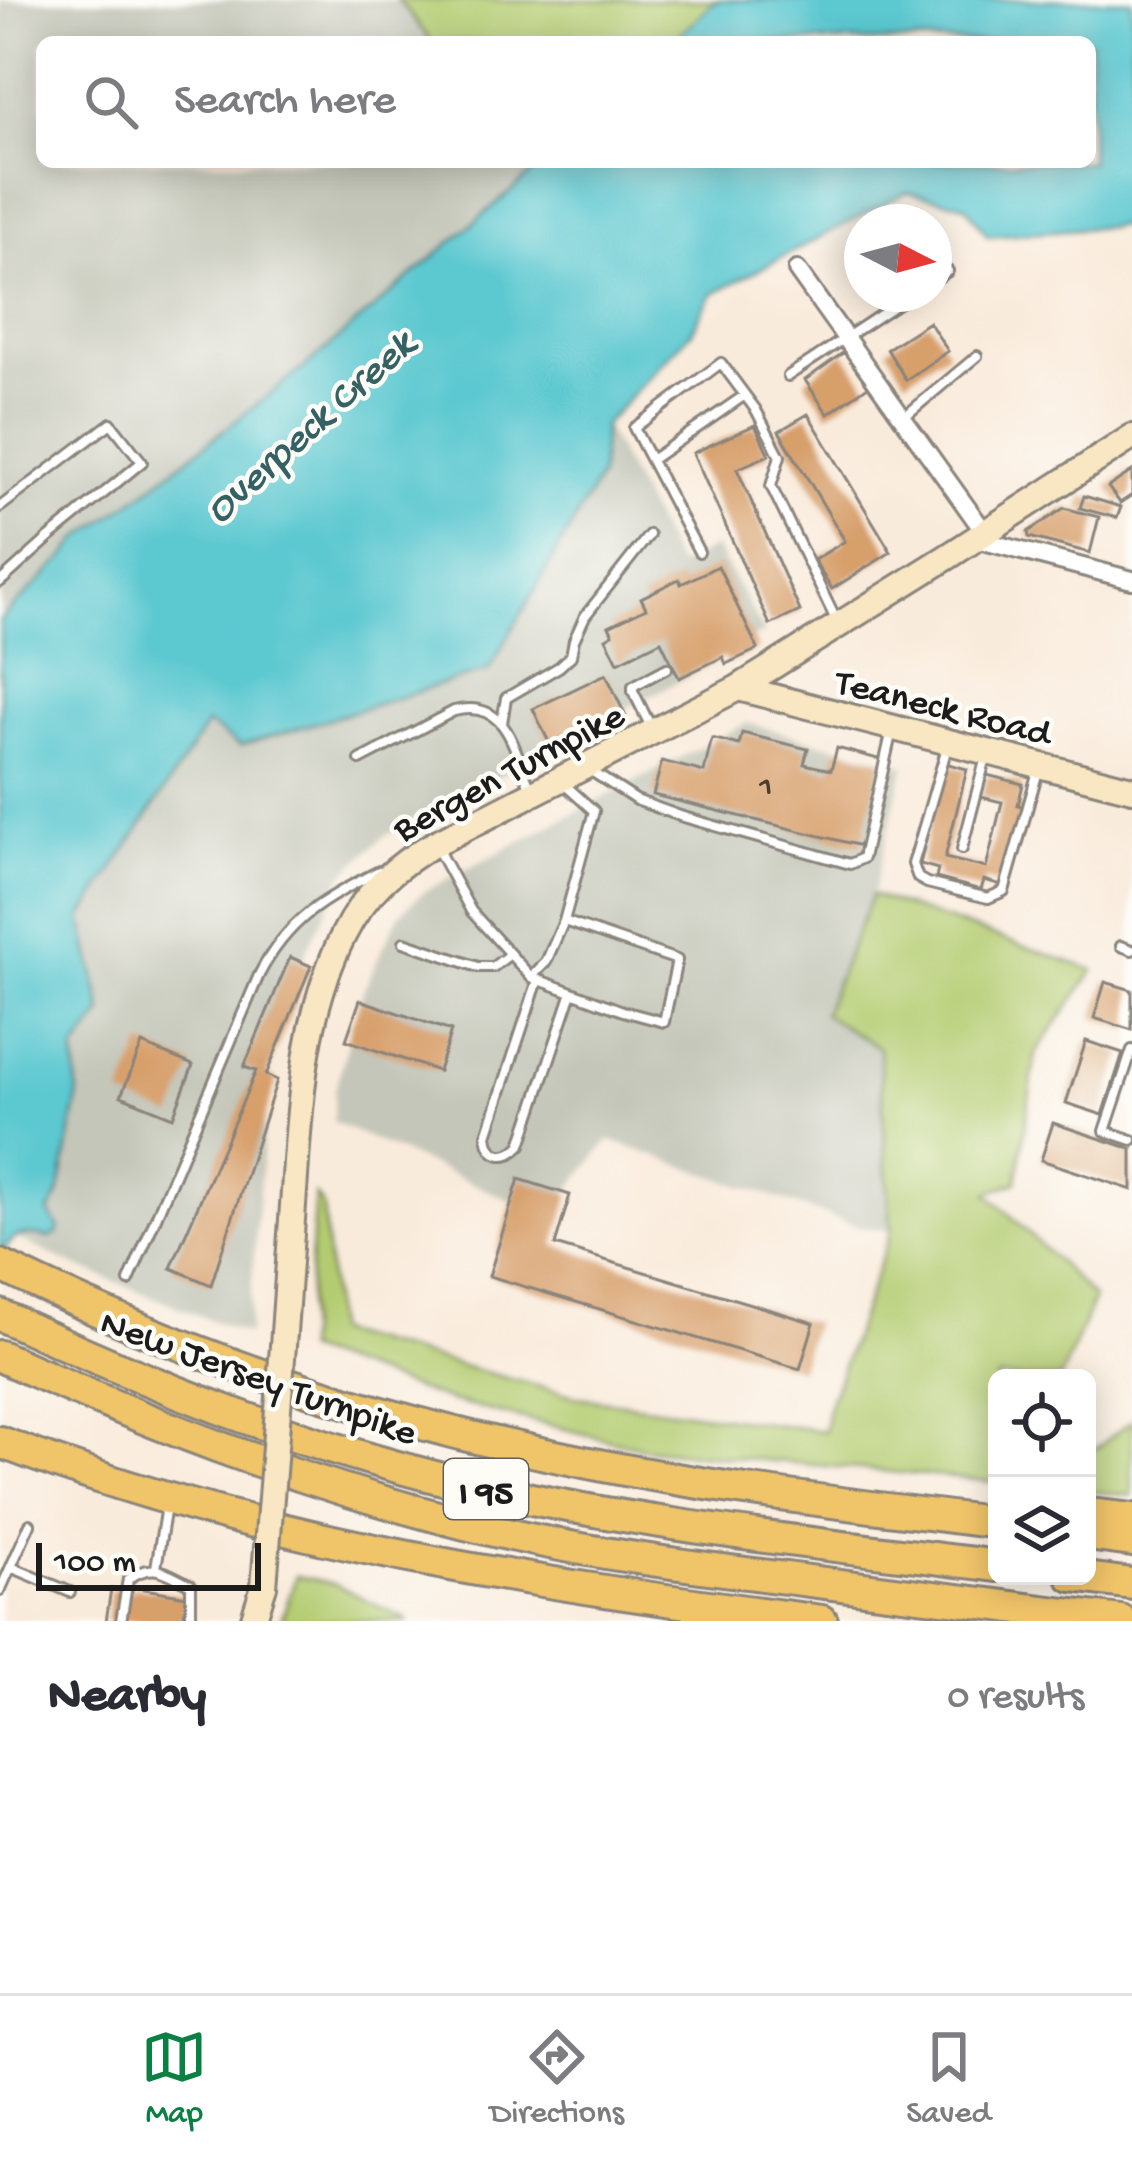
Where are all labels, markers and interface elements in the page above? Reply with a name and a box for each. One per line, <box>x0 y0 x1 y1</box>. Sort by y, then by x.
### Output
search box <box>36 36 1096 168</box>
icon: search <box>78 69 144 135</box>
text: Search here <box>174 76 396 129</box>
north arrow <box>844 204 952 312</box>
water label: Overpeck Creek <box>197 320 430 537</box>
street label: Teaneck Road <box>828 661 1058 761</box>
street label: Bergen Turnpike <box>386 695 634 856</box>
house number: 1 <box>758 770 773 808</box>
street label: New Jersey Turnpike <box>93 1302 423 1459</box>
map controls <box>988 1369 1096 1585</box>
button: locate <box>988 1369 1096 1477</box>
road number: I 95 <box>444 1459 528 1519</box>
button: layers <box>988 1477 1096 1585</box>
scale bar <box>36 1537 261 1590</box>
text: 100 m <box>54 1545 136 1583</box>
text: Nearby <box>48 1669 206 1729</box>
text: 0 results <box>947 1676 1084 1722</box>
tab: Map <box>141 2024 207 2134</box>
tab: Directions <box>490 2024 624 2134</box>
tab: Saved <box>906 2024 991 2134</box>

